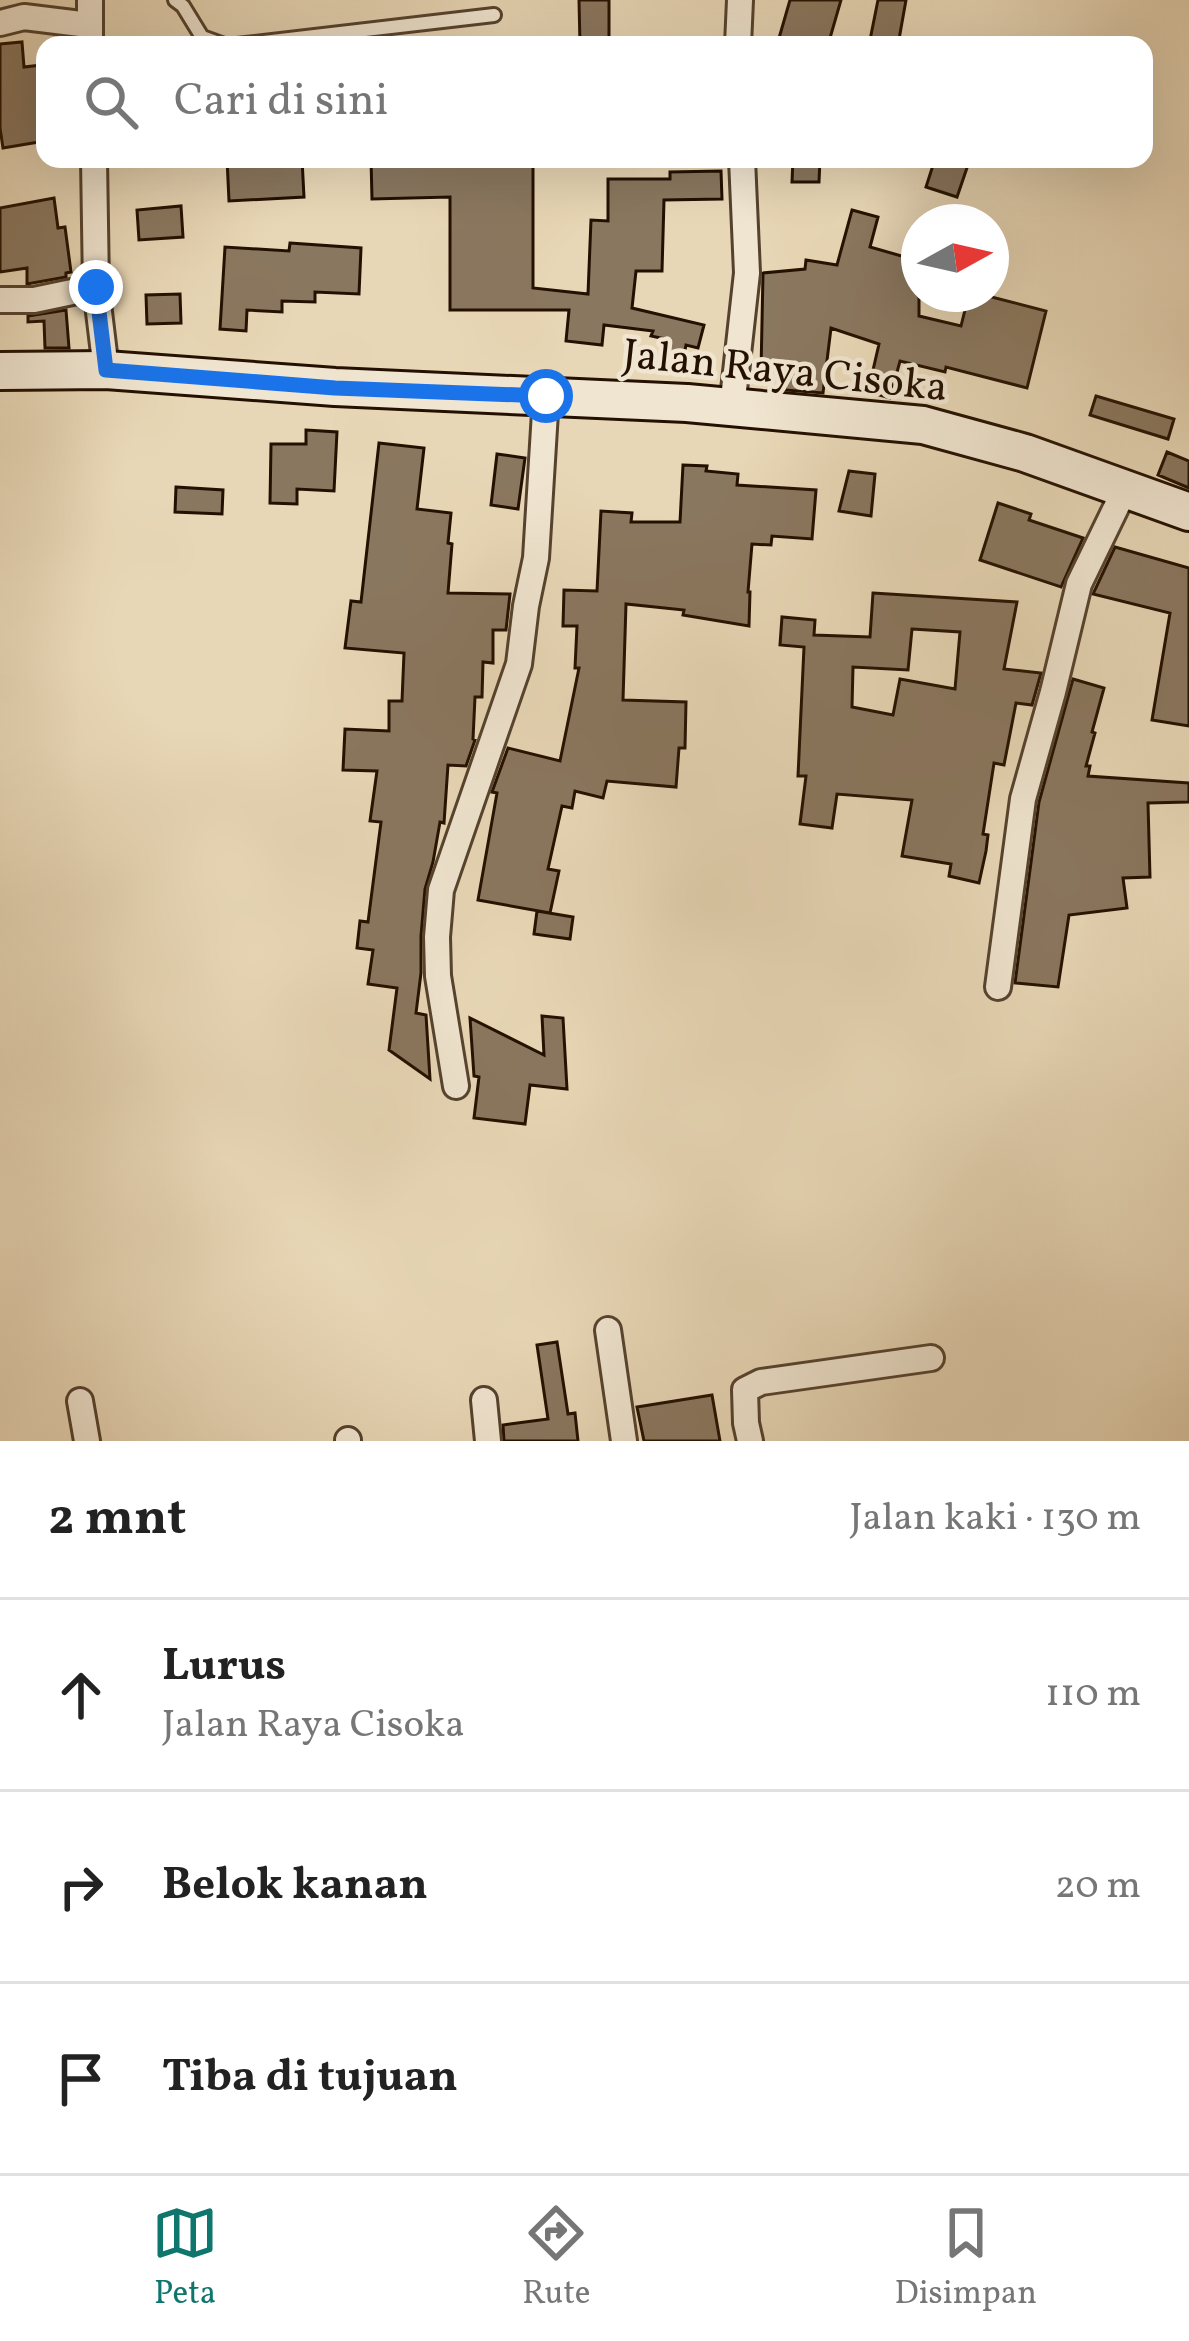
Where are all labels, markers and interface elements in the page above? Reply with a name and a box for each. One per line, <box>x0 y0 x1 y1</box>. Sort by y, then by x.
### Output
search box <box>36 36 1153 168</box>
icon: search <box>78 69 144 135</box>
text: Cari di sini <box>174 71 388 134</box>
north arrow <box>901 204 1009 312</box>
route end <box>69 260 123 314</box>
street label: Jalan Raya Cisoka <box>620 327 950 419</box>
route start <box>519 369 573 423</box>
text: 2 mnt <box>48 1484 186 1555</box>
text: Jalan kaki · 130 m <box>850 1492 1141 1546</box>
text: Lurus <box>162 1636 286 1699</box>
icon: ahead <box>48 1662 114 1728</box>
text: 110 m <box>1045 1668 1141 1722</box>
text: Jalan Raya Cisoka <box>162 1699 465 1753</box>
icon: right <box>48 1854 114 1920</box>
text: Belok kanan <box>162 1855 428 1918</box>
text: 20 m <box>1055 1860 1141 1914</box>
icon: arrive <box>48 2046 114 2112</box>
text: Tiba di tujuan <box>162 2047 458 2110</box>
tab: Peta <box>152 2200 218 2318</box>
tab: Rute <box>522 2200 590 2318</box>
tab: Disimpan <box>895 2200 1037 2318</box>

